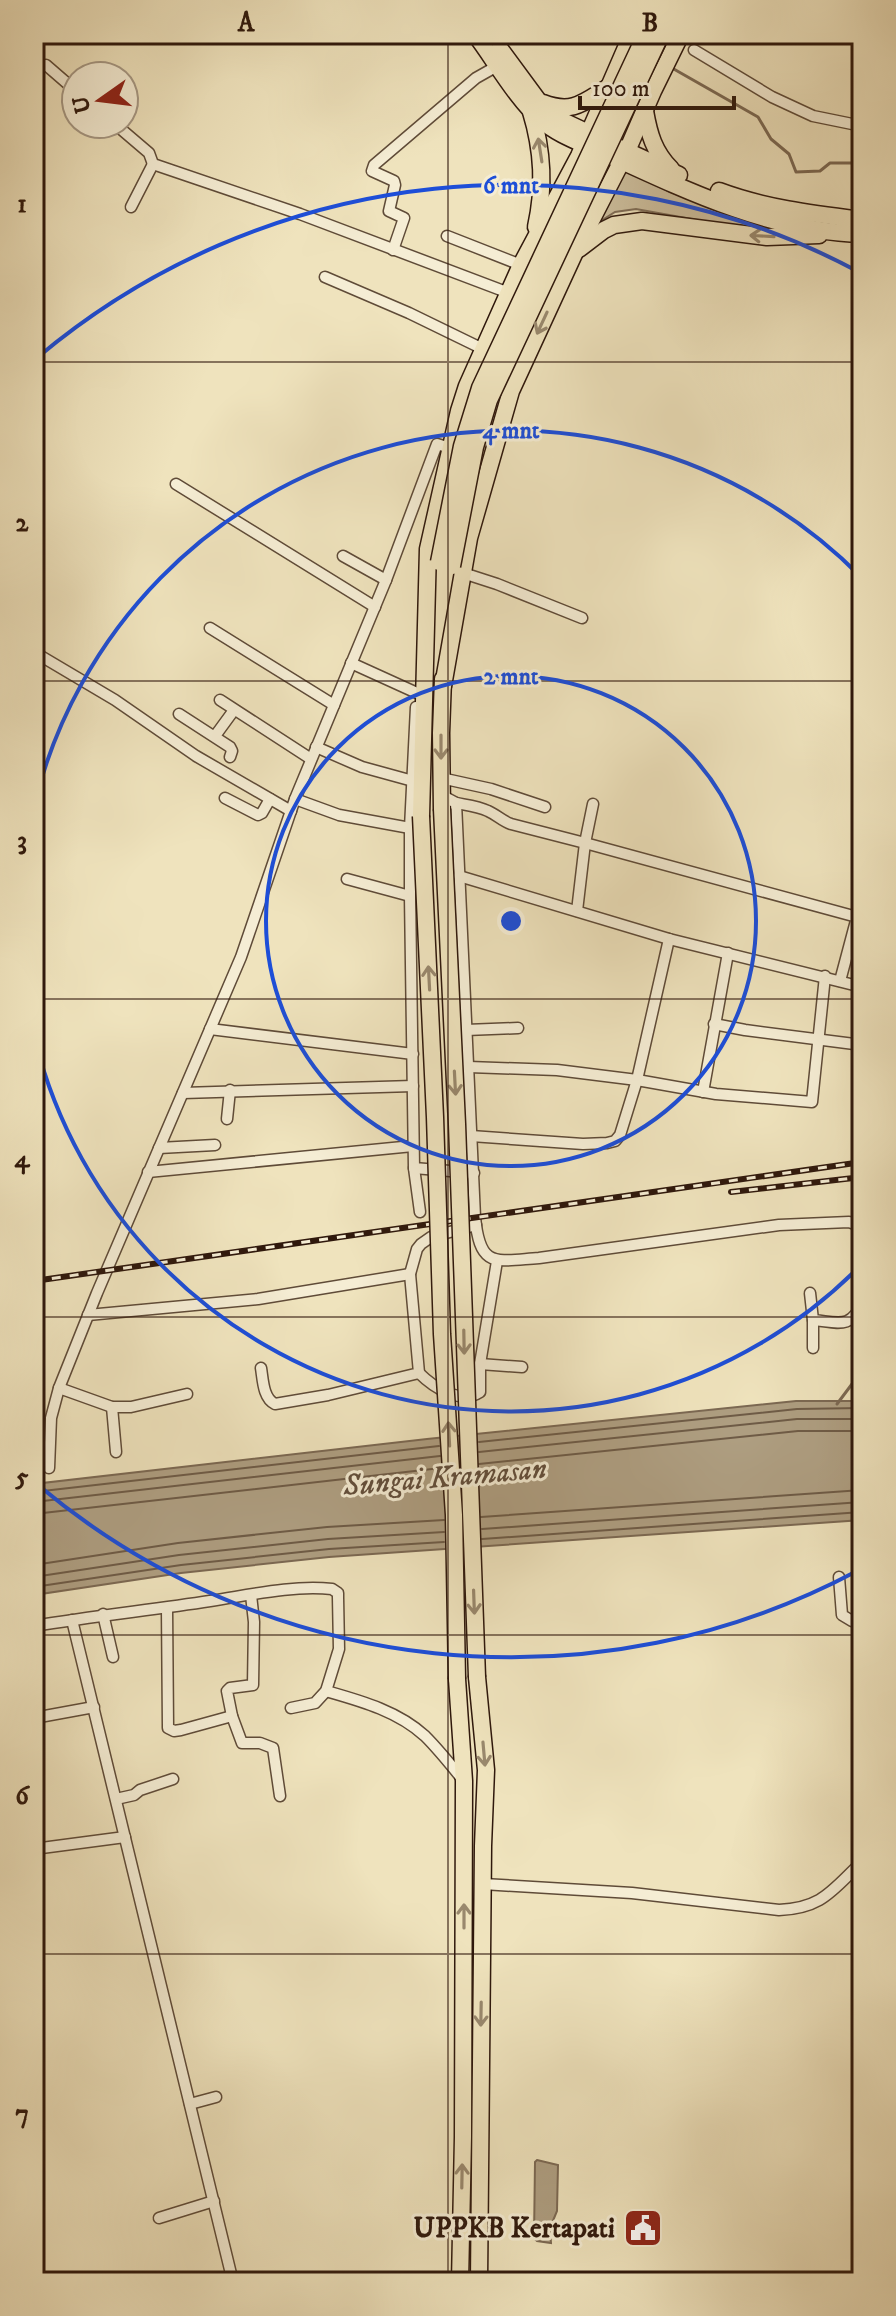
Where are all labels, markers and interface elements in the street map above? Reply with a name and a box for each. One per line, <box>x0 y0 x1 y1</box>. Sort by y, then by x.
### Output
text: A <box>237 7 256 40</box>
text: B <box>642 7 658 40</box>
north arrow <box>60 60 140 140</box>
scale bar <box>580 60 734 110</box>
text: 100 m <box>592 74 650 104</box>
text: U <box>67 93 97 116</box>
one-way arrow <box>532 138 547 164</box>
text: 6 mnt <box>483 171 539 201</box>
text: 1 <box>17 188 27 221</box>
one-way arrow <box>750 229 776 244</box>
one-way arrow <box>534 310 549 334</box>
text: 4 mnt <box>482 416 540 446</box>
text: 2 <box>16 507 30 540</box>
text: 2 mnt <box>483 662 539 692</box>
one-way arrow <box>433 733 449 760</box>
text: 3 <box>17 825 27 858</box>
centre of rings <box>497 907 525 935</box>
one-way arrow <box>421 965 436 992</box>
one-way arrow <box>448 1069 463 1096</box>
text: 4 <box>15 1143 31 1176</box>
one-way arrow <box>457 1328 472 1355</box>
one-way arrow <box>441 1421 456 1448</box>
water label: Sungai Kramasan <box>341 1451 548 1505</box>
text: 5 <box>15 1461 29 1494</box>
one-way arrow <box>467 1588 482 1615</box>
one-way arrow <box>477 1740 492 1767</box>
text: 6 <box>15 1780 30 1813</box>
one-way arrow <box>456 1903 472 1930</box>
one-way arrow <box>473 2000 489 2027</box>
text: 7 <box>15 2098 29 2131</box>
one-way arrow <box>455 2163 470 2190</box>
public building icon: UPPKB Kertapati <box>622 2207 664 2249</box>
place label: UPPKB Kertapati <box>413 2211 615 2246</box>

